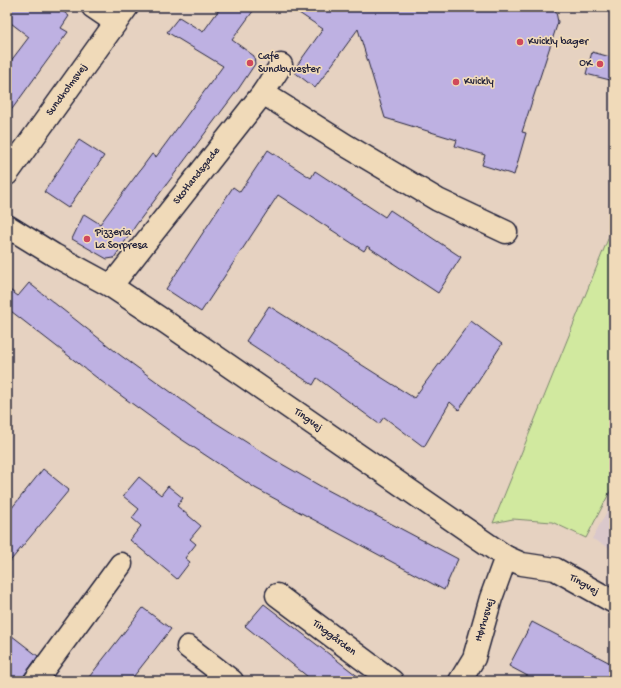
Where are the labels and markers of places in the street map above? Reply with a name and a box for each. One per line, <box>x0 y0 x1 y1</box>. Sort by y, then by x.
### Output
place label: Kvickly bager <box>528 36 589 48</box>
marker: Kvickly bager <box>515 37 525 47</box>
place label: Cafe Sundbyvester <box>258 50 321 76</box>
marker: Cafe Sundbyvester <box>245 58 255 68</box>
place label: OK <box>579 58 594 70</box>
marker: OK <box>595 59 605 69</box>
place label: Kvickly <box>464 76 494 88</box>
marker: Kvickly <box>451 77 461 87</box>
place label: Pizzeria La Sorpresa <box>94 227 148 252</box>
marker: Pizzeria La Sorpresa <box>82 234 92 244</box>

